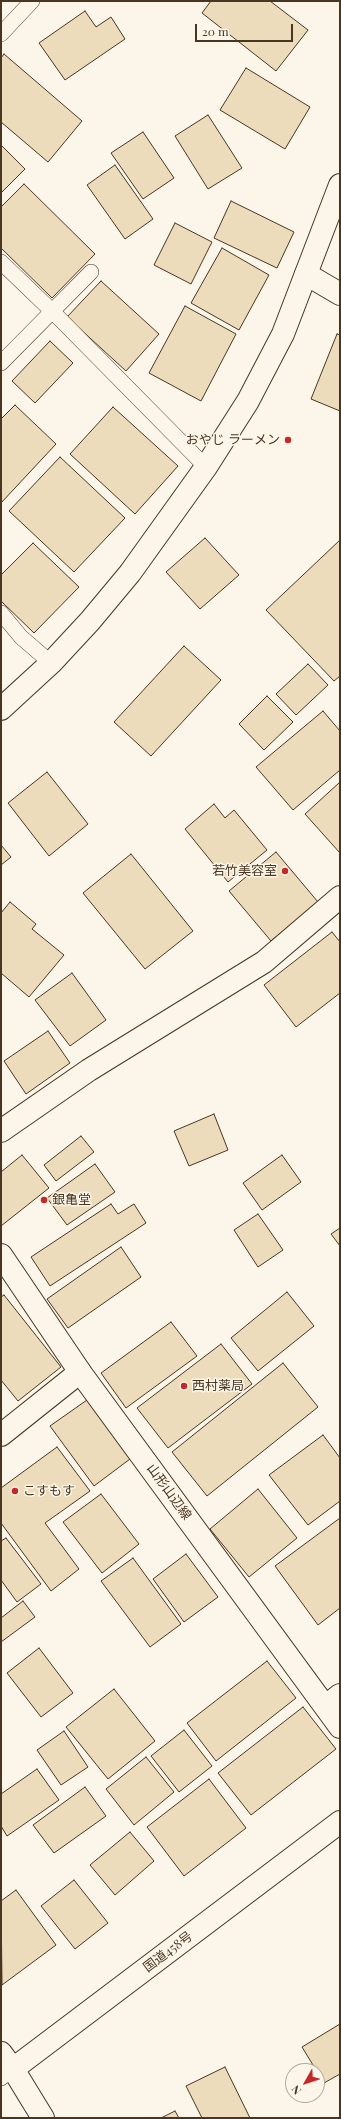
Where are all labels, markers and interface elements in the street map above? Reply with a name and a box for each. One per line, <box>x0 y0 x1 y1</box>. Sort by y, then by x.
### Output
scale bar <box>197 16 295 42</box>
text: 20 m <box>202 23 229 39</box>
place label: おやじ ラーメン <box>186 432 280 448</box>
marker: おやじ ラーメン <box>283 435 293 445</box>
place label: 若竹美容室 <box>212 863 277 879</box>
marker: 若竹美容室 <box>280 866 290 876</box>
place label: 銀亀堂 <box>52 1192 91 1208</box>
marker: 銀亀堂 <box>39 1195 49 1205</box>
place label: 西村薬局 <box>192 1378 244 1394</box>
marker: 西村薬局 <box>179 1381 189 1391</box>
street label: 山形山辺線 <box>144 1461 194 1523</box>
place label: こすもす <box>23 1483 75 1499</box>
marker: こすもす <box>10 1486 20 1496</box>
street label: 国道458号 <box>140 1928 196 1976</box>
north arrow <box>285 2063 325 2103</box>
text: N <box>288 2082 304 2098</box>

